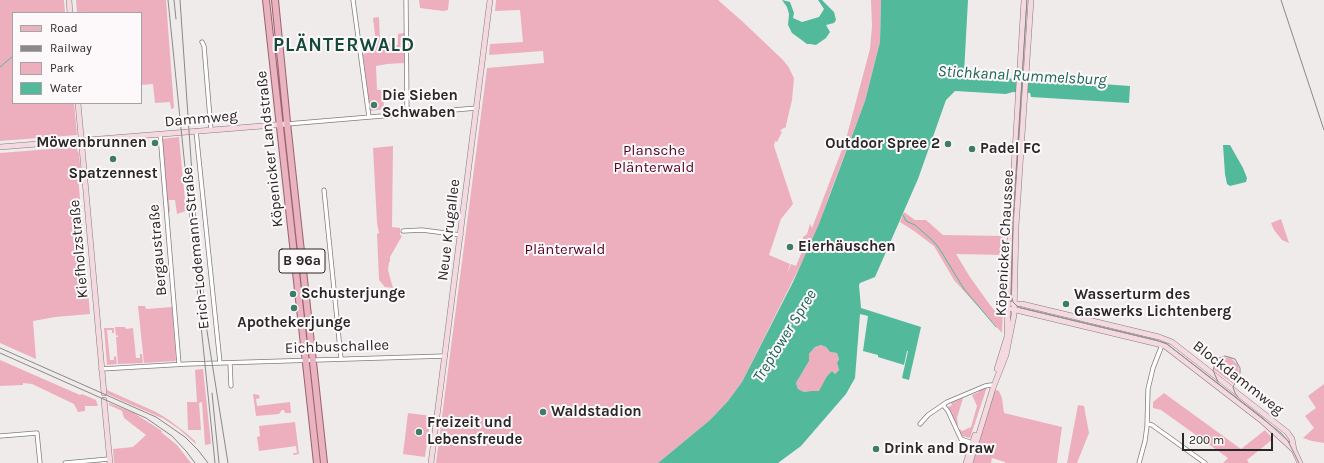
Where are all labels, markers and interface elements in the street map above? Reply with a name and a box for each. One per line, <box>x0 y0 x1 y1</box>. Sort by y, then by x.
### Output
legend <box>12 12 142 104</box>
text: Road <box>50 21 78 35</box>
district label: PLÄNTERWALD <box>273 35 415 57</box>
text: Railway <box>50 41 92 55</box>
text: Park <box>50 61 74 75</box>
water label: Stichkanal Rummelsburg <box>937 62 1107 90</box>
street label: Köpenicker Landstraße <box>253 70 287 228</box>
text: Water <box>50 81 82 95</box>
place label: Die Sieben Schwaben <box>382 87 458 122</box>
marker: Die Sieben Schwaben <box>369 100 379 110</box>
street label: Dammweg <box>164 107 238 131</box>
place label: Möwenbrunnen <box>36 134 147 152</box>
place label: Outdoor Spree 2 <box>825 135 940 153</box>
marker: Möwenbrunnen <box>150 138 160 148</box>
marker: Outdoor Spree 2 <box>943 139 953 149</box>
place label: Padel FC <box>980 140 1041 158</box>
park label: Plansche Plänterwald <box>614 142 694 177</box>
marker: Padel FC <box>967 144 977 154</box>
marker: Spatzennest <box>108 154 118 164</box>
place label: Spatzennest <box>68 165 158 183</box>
street label: Erich-Lodemann-Straße <box>179 166 213 330</box>
street label: Köpenicker Chaussee <box>992 169 1018 317</box>
street label: Neue Krugallee <box>434 178 464 282</box>
street label: Kiefholzstraße <box>66 199 92 299</box>
street label: Bergaustraße <box>145 203 171 297</box>
place label: Eierhäuschen <box>798 238 896 256</box>
park label: Plänterwald <box>525 241 605 259</box>
marker: Eierhäuschen <box>785 242 795 252</box>
road number: B 96a <box>279 249 325 273</box>
place label: Schusterjunge <box>301 285 405 303</box>
water label: Treptower Spree <box>749 286 821 386</box>
place label: Wasserturm des Gaswerks Lichtenberg <box>1074 286 1231 321</box>
marker: Schusterjunge <box>288 289 298 299</box>
marker: Wasserturm des Gaswerks Lichtenberg <box>1061 299 1071 309</box>
marker: Apothekerjunge <box>289 303 299 313</box>
place label: Apothekerjunge <box>237 314 351 332</box>
street label: Eichbuschallee <box>285 336 389 358</box>
street label: Blockdammweg <box>1189 337 1287 419</box>
place label: Waldstadion <box>551 403 642 421</box>
marker: Waldstadion <box>538 407 548 417</box>
place label: Freizeit und Lebensfreude <box>427 414 522 449</box>
scale bar <box>1184 425 1275 451</box>
marker: Freizeit und Lebensfreude <box>414 427 424 437</box>
text: 200 m <box>1189 433 1224 447</box>
place label: Drink and Draw <box>884 440 995 458</box>
marker: Drink and Draw <box>871 444 881 454</box>

